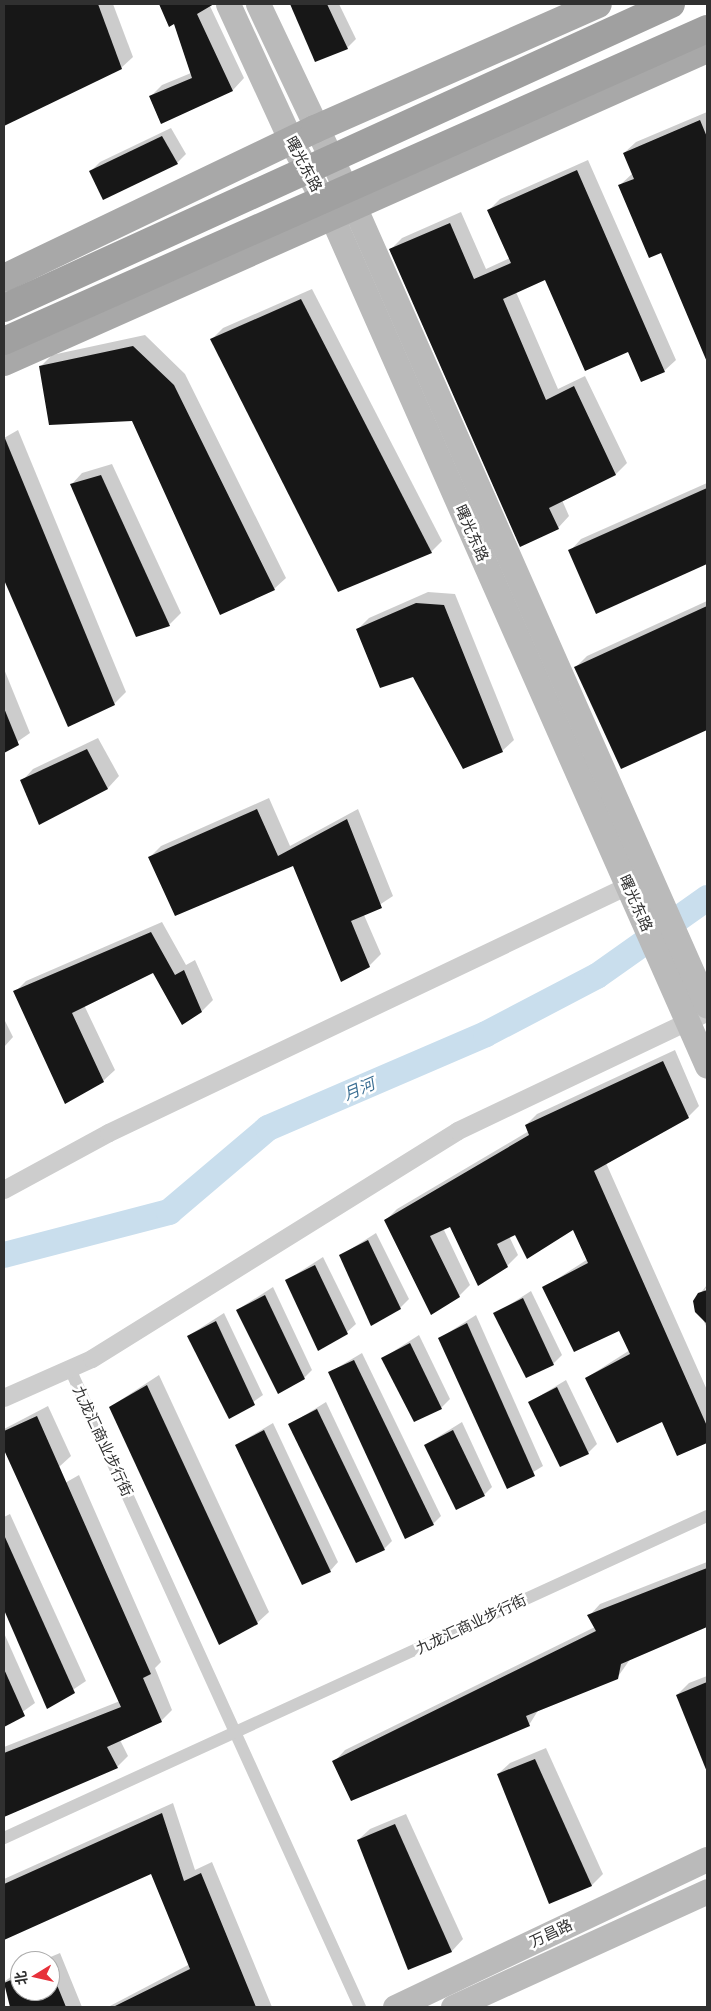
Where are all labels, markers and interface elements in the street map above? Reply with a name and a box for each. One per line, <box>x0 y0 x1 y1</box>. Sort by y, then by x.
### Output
street label: 曙光东路 <box>282 133 326 195</box>
street label: 曙光东路 <box>452 502 492 564</box>
street label: 曙光东路 <box>616 872 656 934</box>
water label: 月河 <box>341 1074 377 1104</box>
street label: 九龙汇商业步行街 <box>69 1383 137 1499</box>
street label: 九龙汇商业步行街 <box>413 1590 529 1658</box>
street label: 万昌路 <box>527 1915 575 1951</box>
north arrow <box>10 1951 60 2001</box>
text: 北 <box>11 1970 31 1987</box>

